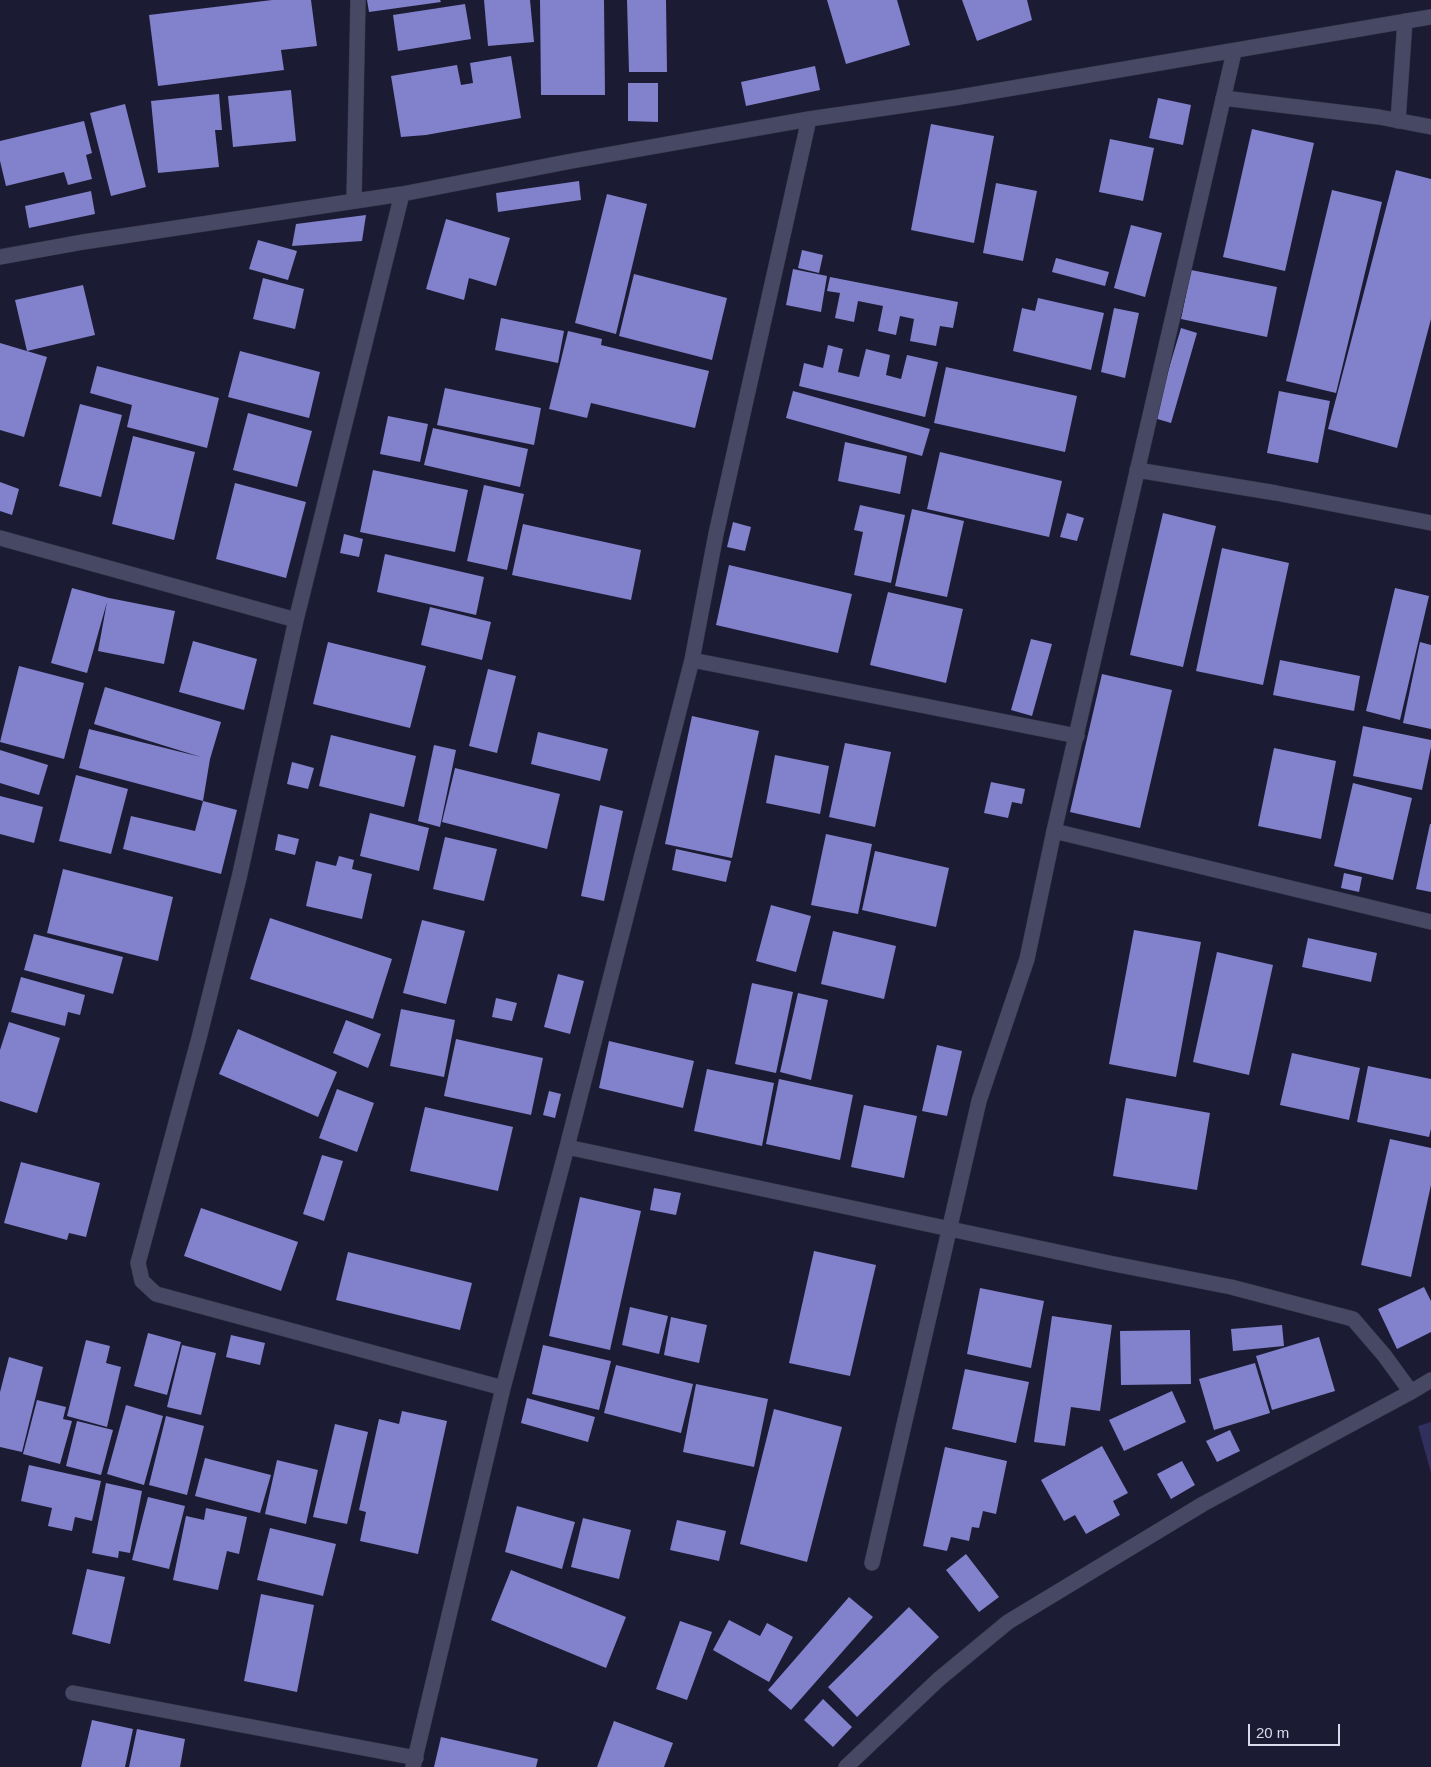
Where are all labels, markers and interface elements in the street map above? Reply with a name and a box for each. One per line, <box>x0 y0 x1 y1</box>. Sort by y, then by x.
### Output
scale bar <box>1251 1714 1344 1746</box>
text: 20 m <box>1256 1724 1289 1741</box>

